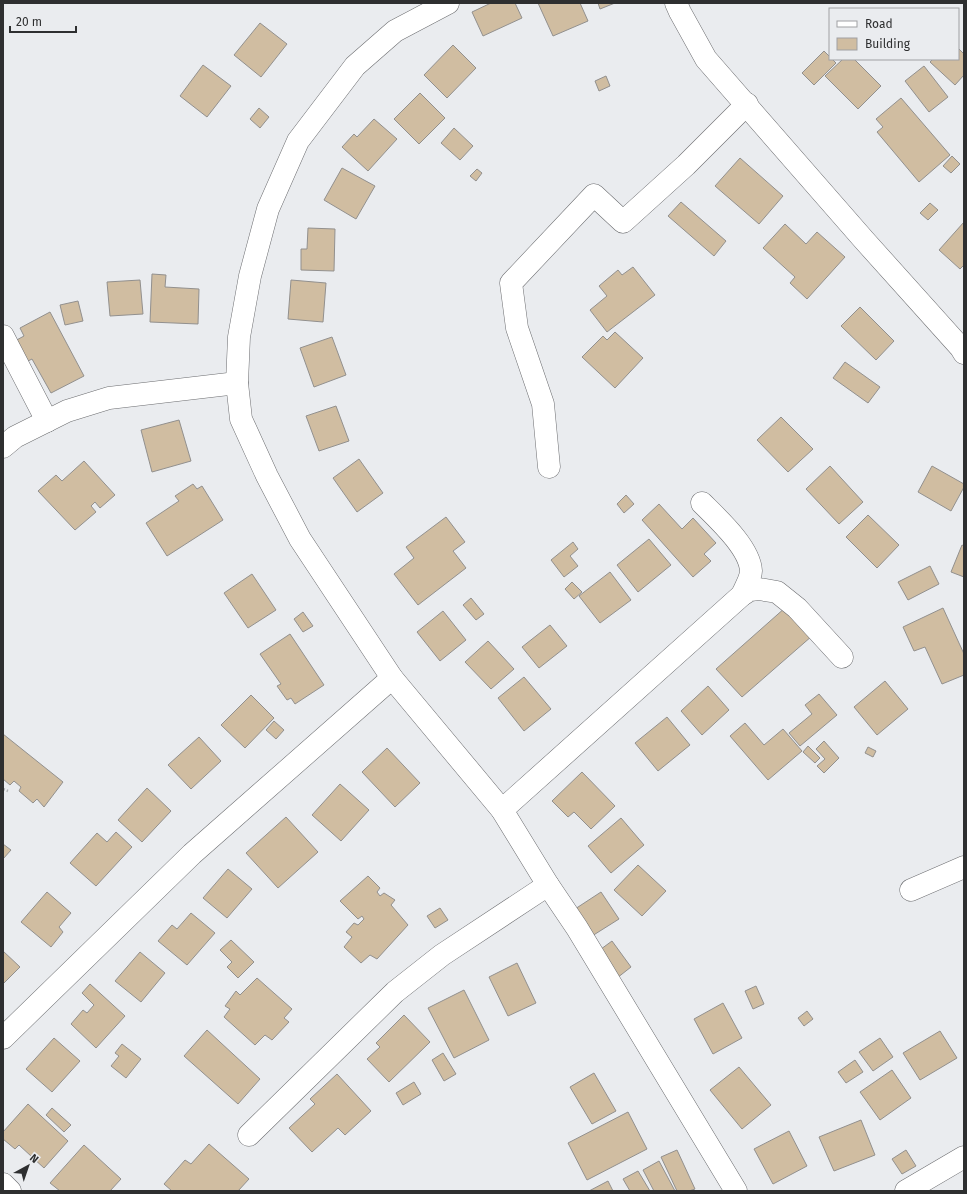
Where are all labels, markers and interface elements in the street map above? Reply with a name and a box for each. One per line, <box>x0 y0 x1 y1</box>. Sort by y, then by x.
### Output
scale bar <box>10 8 76 34</box>
legend <box>829 8 959 60</box>
text: 20 m <box>16 15 42 29</box>
text: Road <box>865 17 893 31</box>
text: Building <box>865 37 911 51</box>
north arrow <box>8 1146 48 1186</box>
text: N <box>27 1151 41 1166</box>

